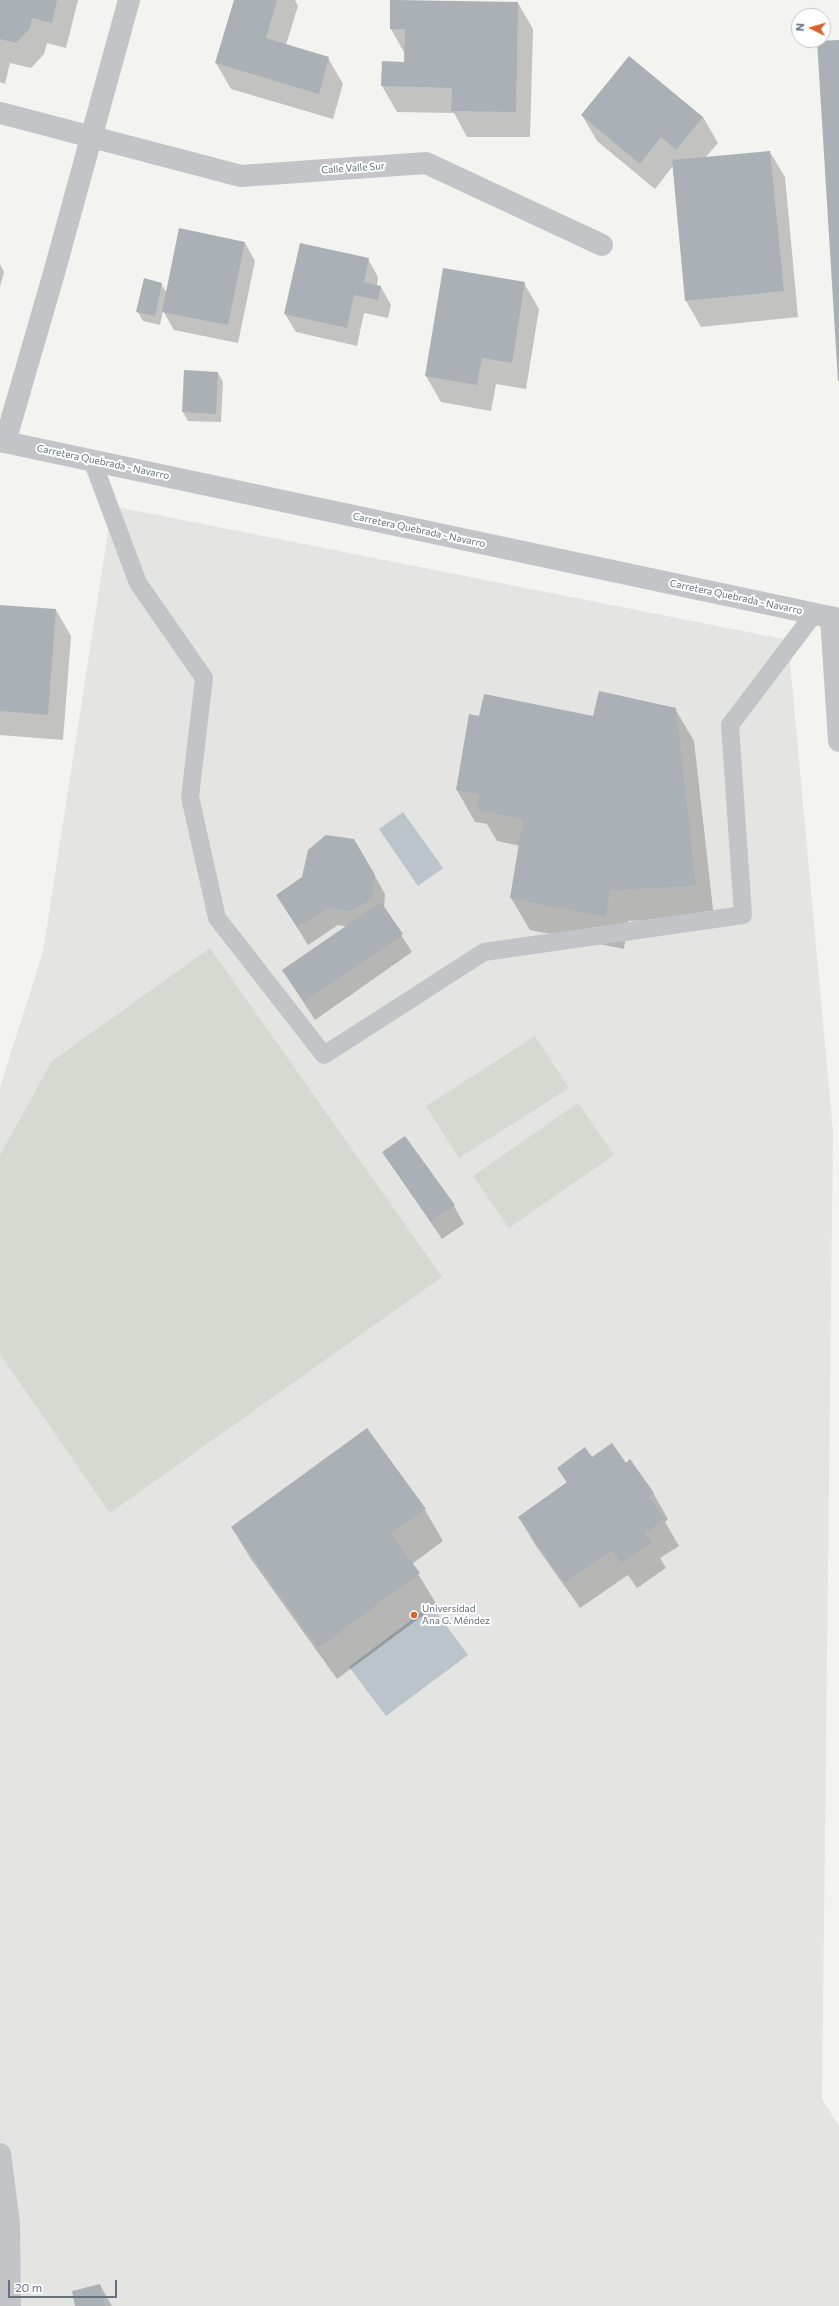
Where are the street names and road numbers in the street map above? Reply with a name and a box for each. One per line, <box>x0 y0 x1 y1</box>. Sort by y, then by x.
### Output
street label: Calle Valle Sur <box>321 160 385 176</box>
street label: Carretera Quebrada - Navarro <box>36 442 170 482</box>
street label: Carretera Quebrada - Navarro <box>352 510 486 550</box>
street label: Carretera Quebrada - Navarro <box>669 577 803 617</box>

